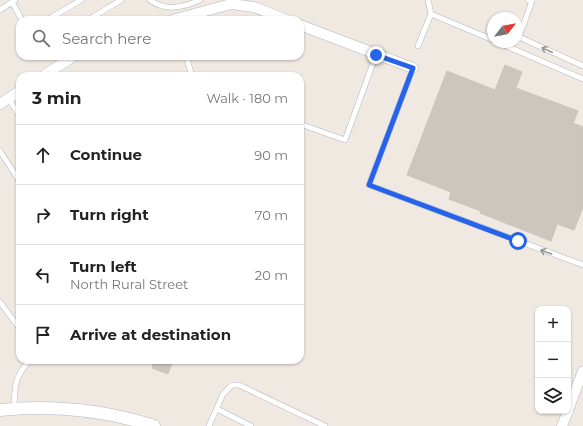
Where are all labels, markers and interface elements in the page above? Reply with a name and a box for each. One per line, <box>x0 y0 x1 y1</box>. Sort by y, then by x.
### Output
north arrow <box>487 12 523 48</box>
search box <box>16 16 304 60</box>
icon: search <box>30 27 52 49</box>
text: Search here <box>62 29 151 48</box>
route end <box>367 46 385 64</box>
one-way arrow <box>542 46 554 53</box>
text: 3 min <box>32 88 82 108</box>
text: Walk · 180 m <box>206 90 288 106</box>
icon: ahead <box>32 144 54 166</box>
text: Continue <box>70 145 142 164</box>
text: 90 m <box>254 147 288 163</box>
icon: right <box>32 204 54 226</box>
text: Turn right <box>70 205 149 224</box>
text: 70 m <box>255 207 288 223</box>
route start <box>509 232 527 250</box>
one-way arrow <box>541 247 553 255</box>
text: Turn left <box>70 257 137 276</box>
icon: left <box>32 264 54 286</box>
text: 20 m <box>255 267 288 283</box>
text: North Rural Street <box>70 276 188 292</box>
map controls <box>535 306 571 414</box>
button: + <box>535 306 571 342</box>
icon: arrive <box>32 324 54 346</box>
text: Arrive at destination <box>70 325 231 344</box>
button: − <box>535 342 571 378</box>
button: layers <box>535 378 571 414</box>

